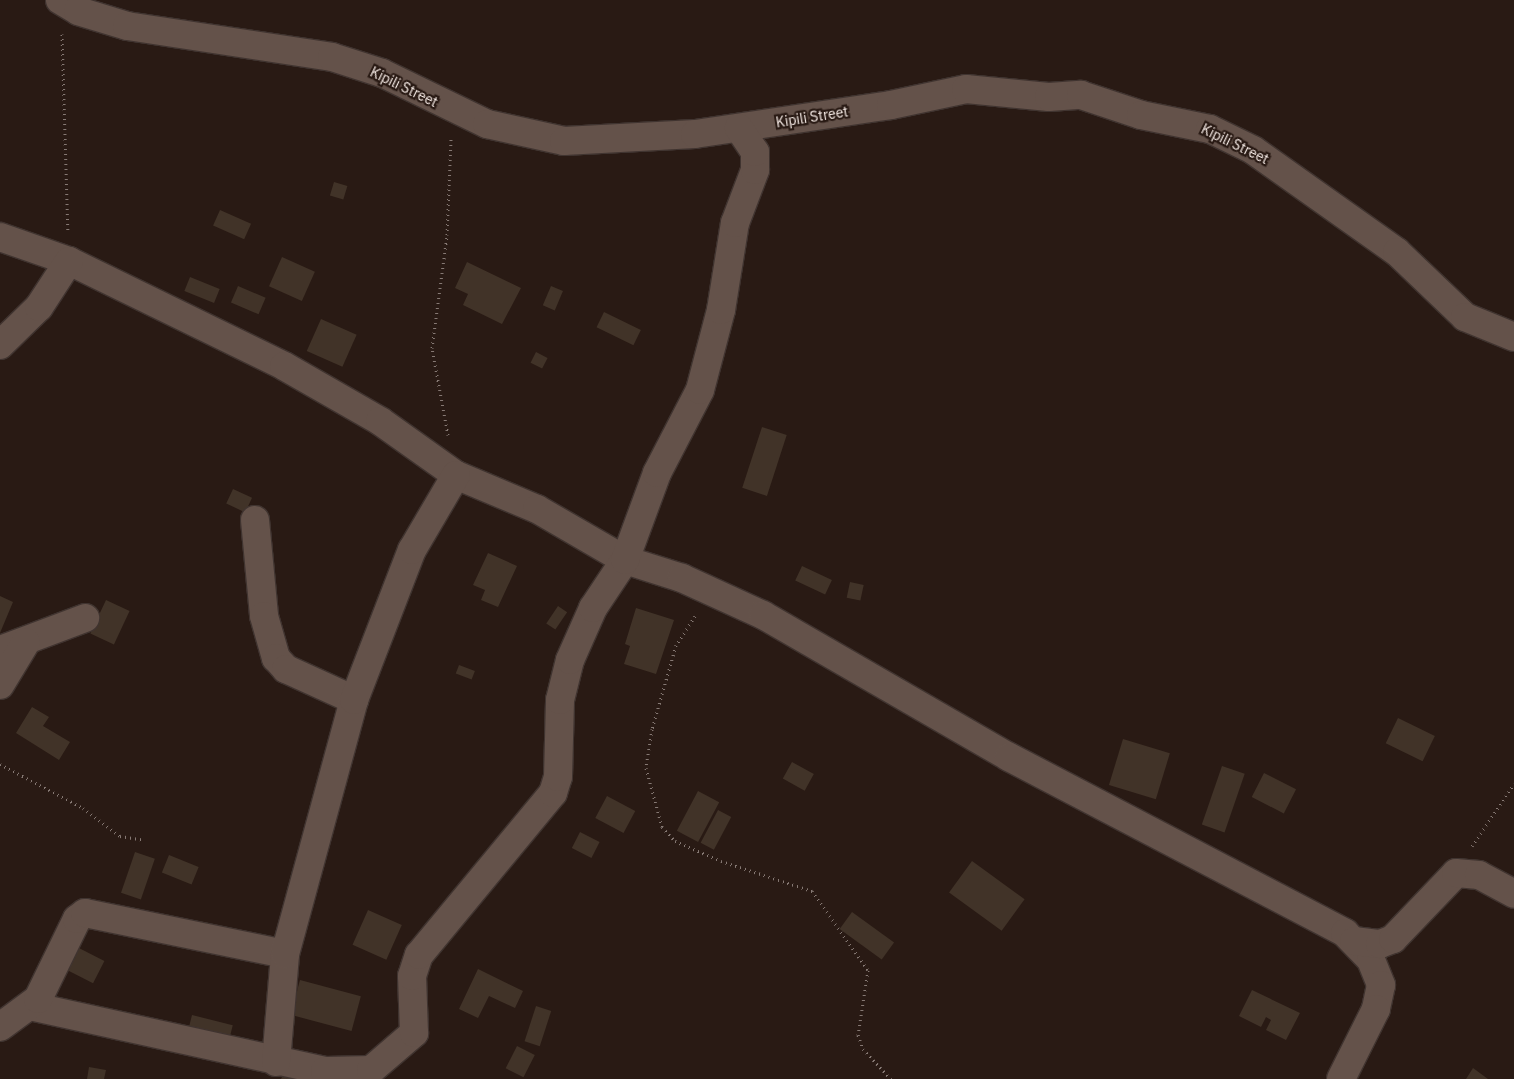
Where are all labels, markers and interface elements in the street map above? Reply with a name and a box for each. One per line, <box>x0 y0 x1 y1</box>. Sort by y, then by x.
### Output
street label: Kipili Street <box>368 63 440 111</box>
street label: Kipili Street <box>775 103 849 131</box>
street label: Kipili Street <box>1199 120 1271 168</box>

